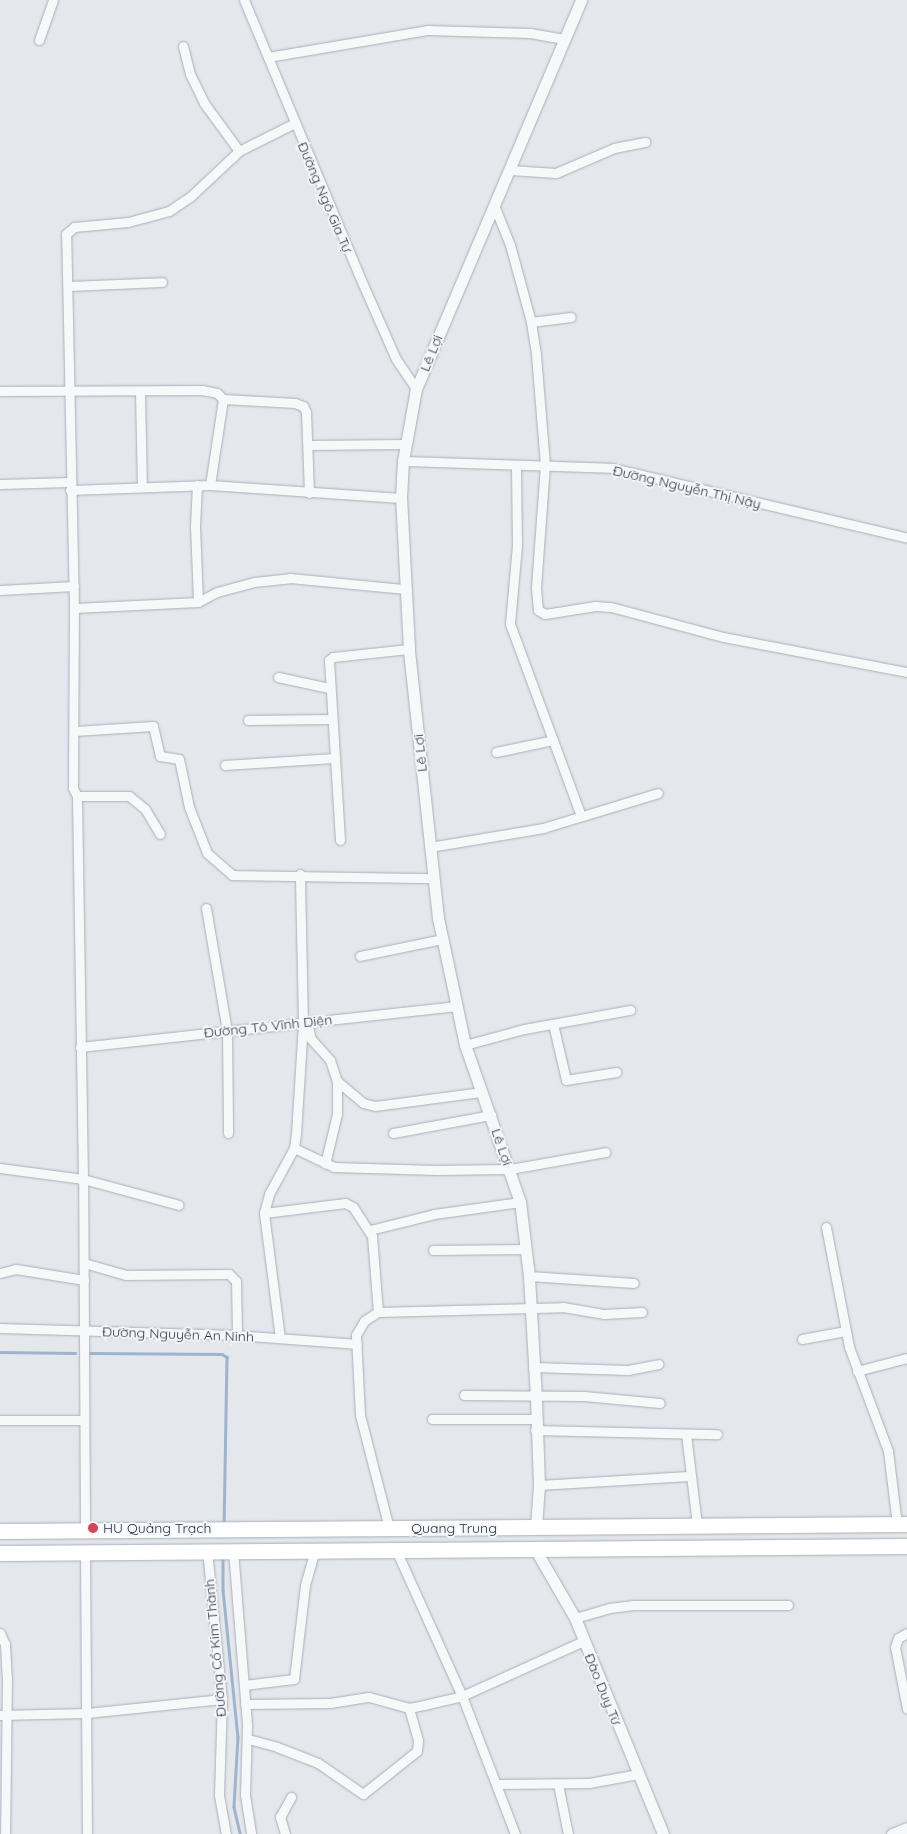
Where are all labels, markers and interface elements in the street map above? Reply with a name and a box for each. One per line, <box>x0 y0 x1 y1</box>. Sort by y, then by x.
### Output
street label: Đường Ngô Gia Tự <box>294 139 356 255</box>
street label: Lê Lợi <box>416 332 446 374</box>
street label: Đường Nguyễn Thị Nậy <box>611 462 763 512</box>
street label: Lê Lợi <box>410 733 430 773</box>
street label: Đường Tô Vĩnh Diện <box>203 1011 333 1041</box>
street label: Lê Lợi <box>488 1126 516 1168</box>
street label: Đường Nguyễn An Ninh <box>102 1323 254 1345</box>
place label: HU Quảng Trạch <box>103 1520 211 1536</box>
street label: Quang Trung <box>411 1520 497 1536</box>
marker: HU Quảng Trạch <box>87 1522 99 1534</box>
street label: Đường Cổ Kim Thành <box>201 1578 229 1718</box>
street label: Đào Duy Từ <box>581 1651 625 1727</box>

